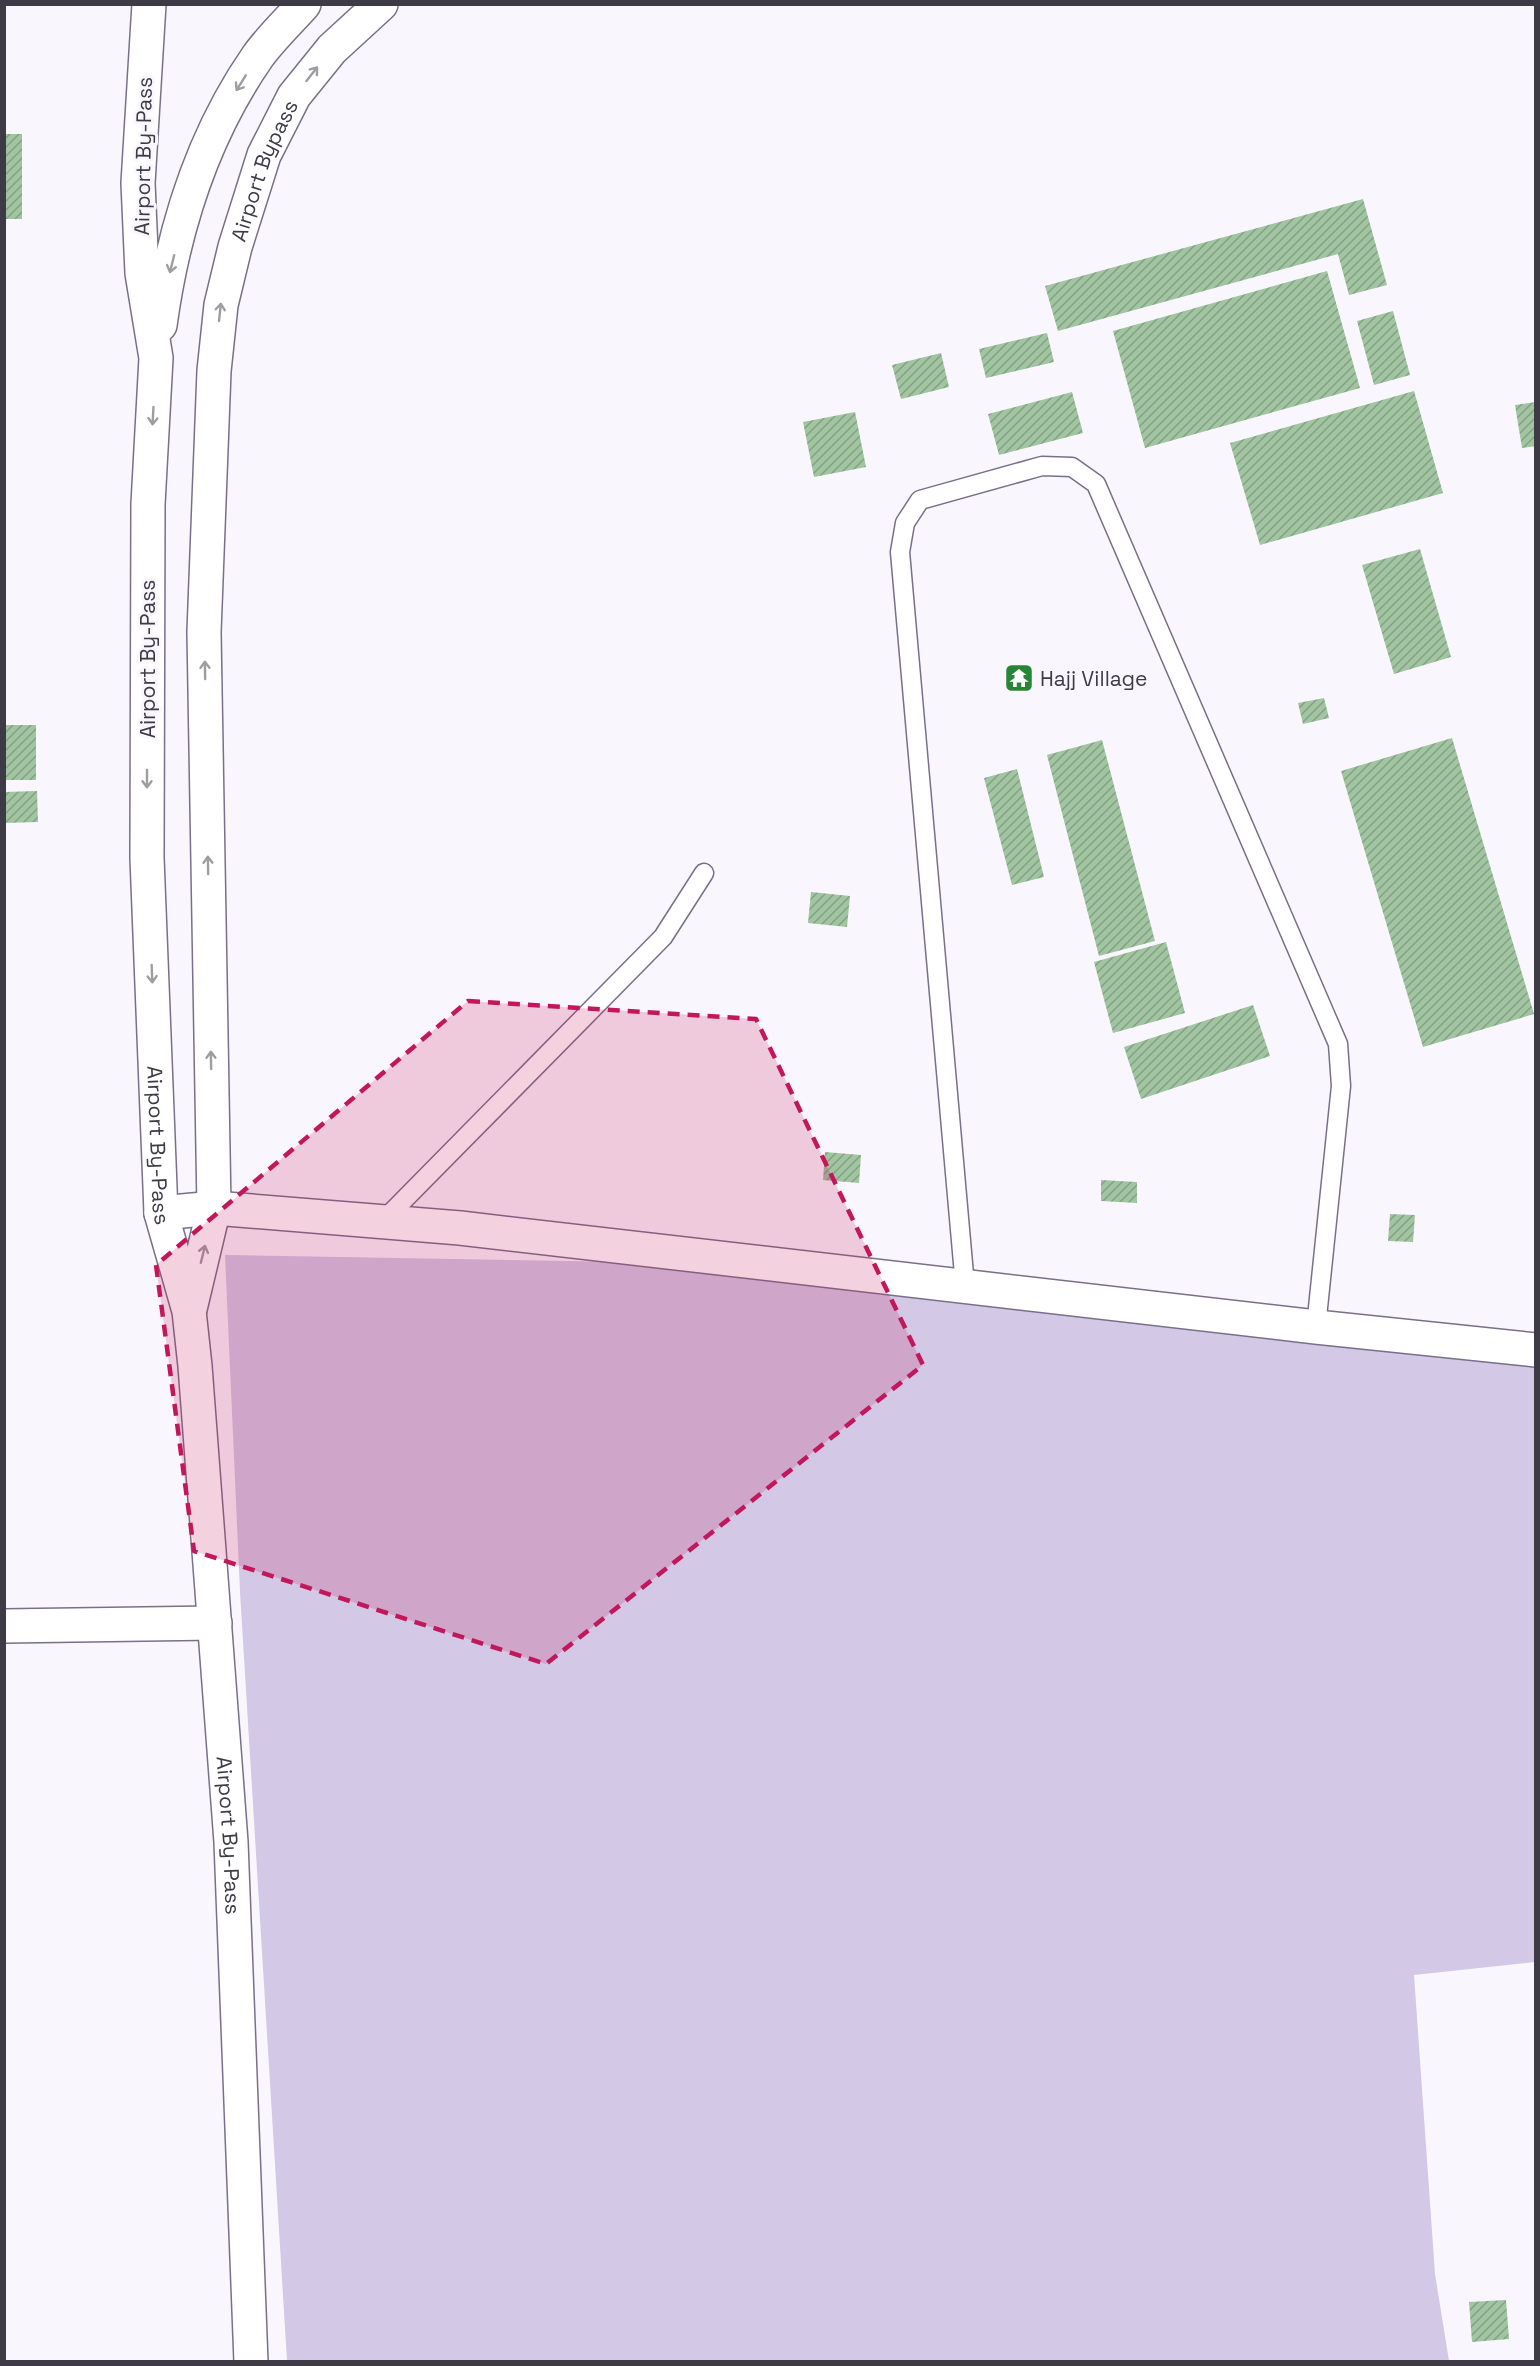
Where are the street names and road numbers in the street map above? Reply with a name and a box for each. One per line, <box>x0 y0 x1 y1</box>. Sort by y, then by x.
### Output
street label: Airport By-Pass <box>128 76 158 236</box>
street label: Airport Bypass <box>224 95 303 245</box>
street label: Airport By-Pass <box>134 580 161 738</box>
street label: Airport By-Pass <box>142 1065 177 1228</box>
street label: Airport By-Pass <box>211 1755 247 1915</box>

